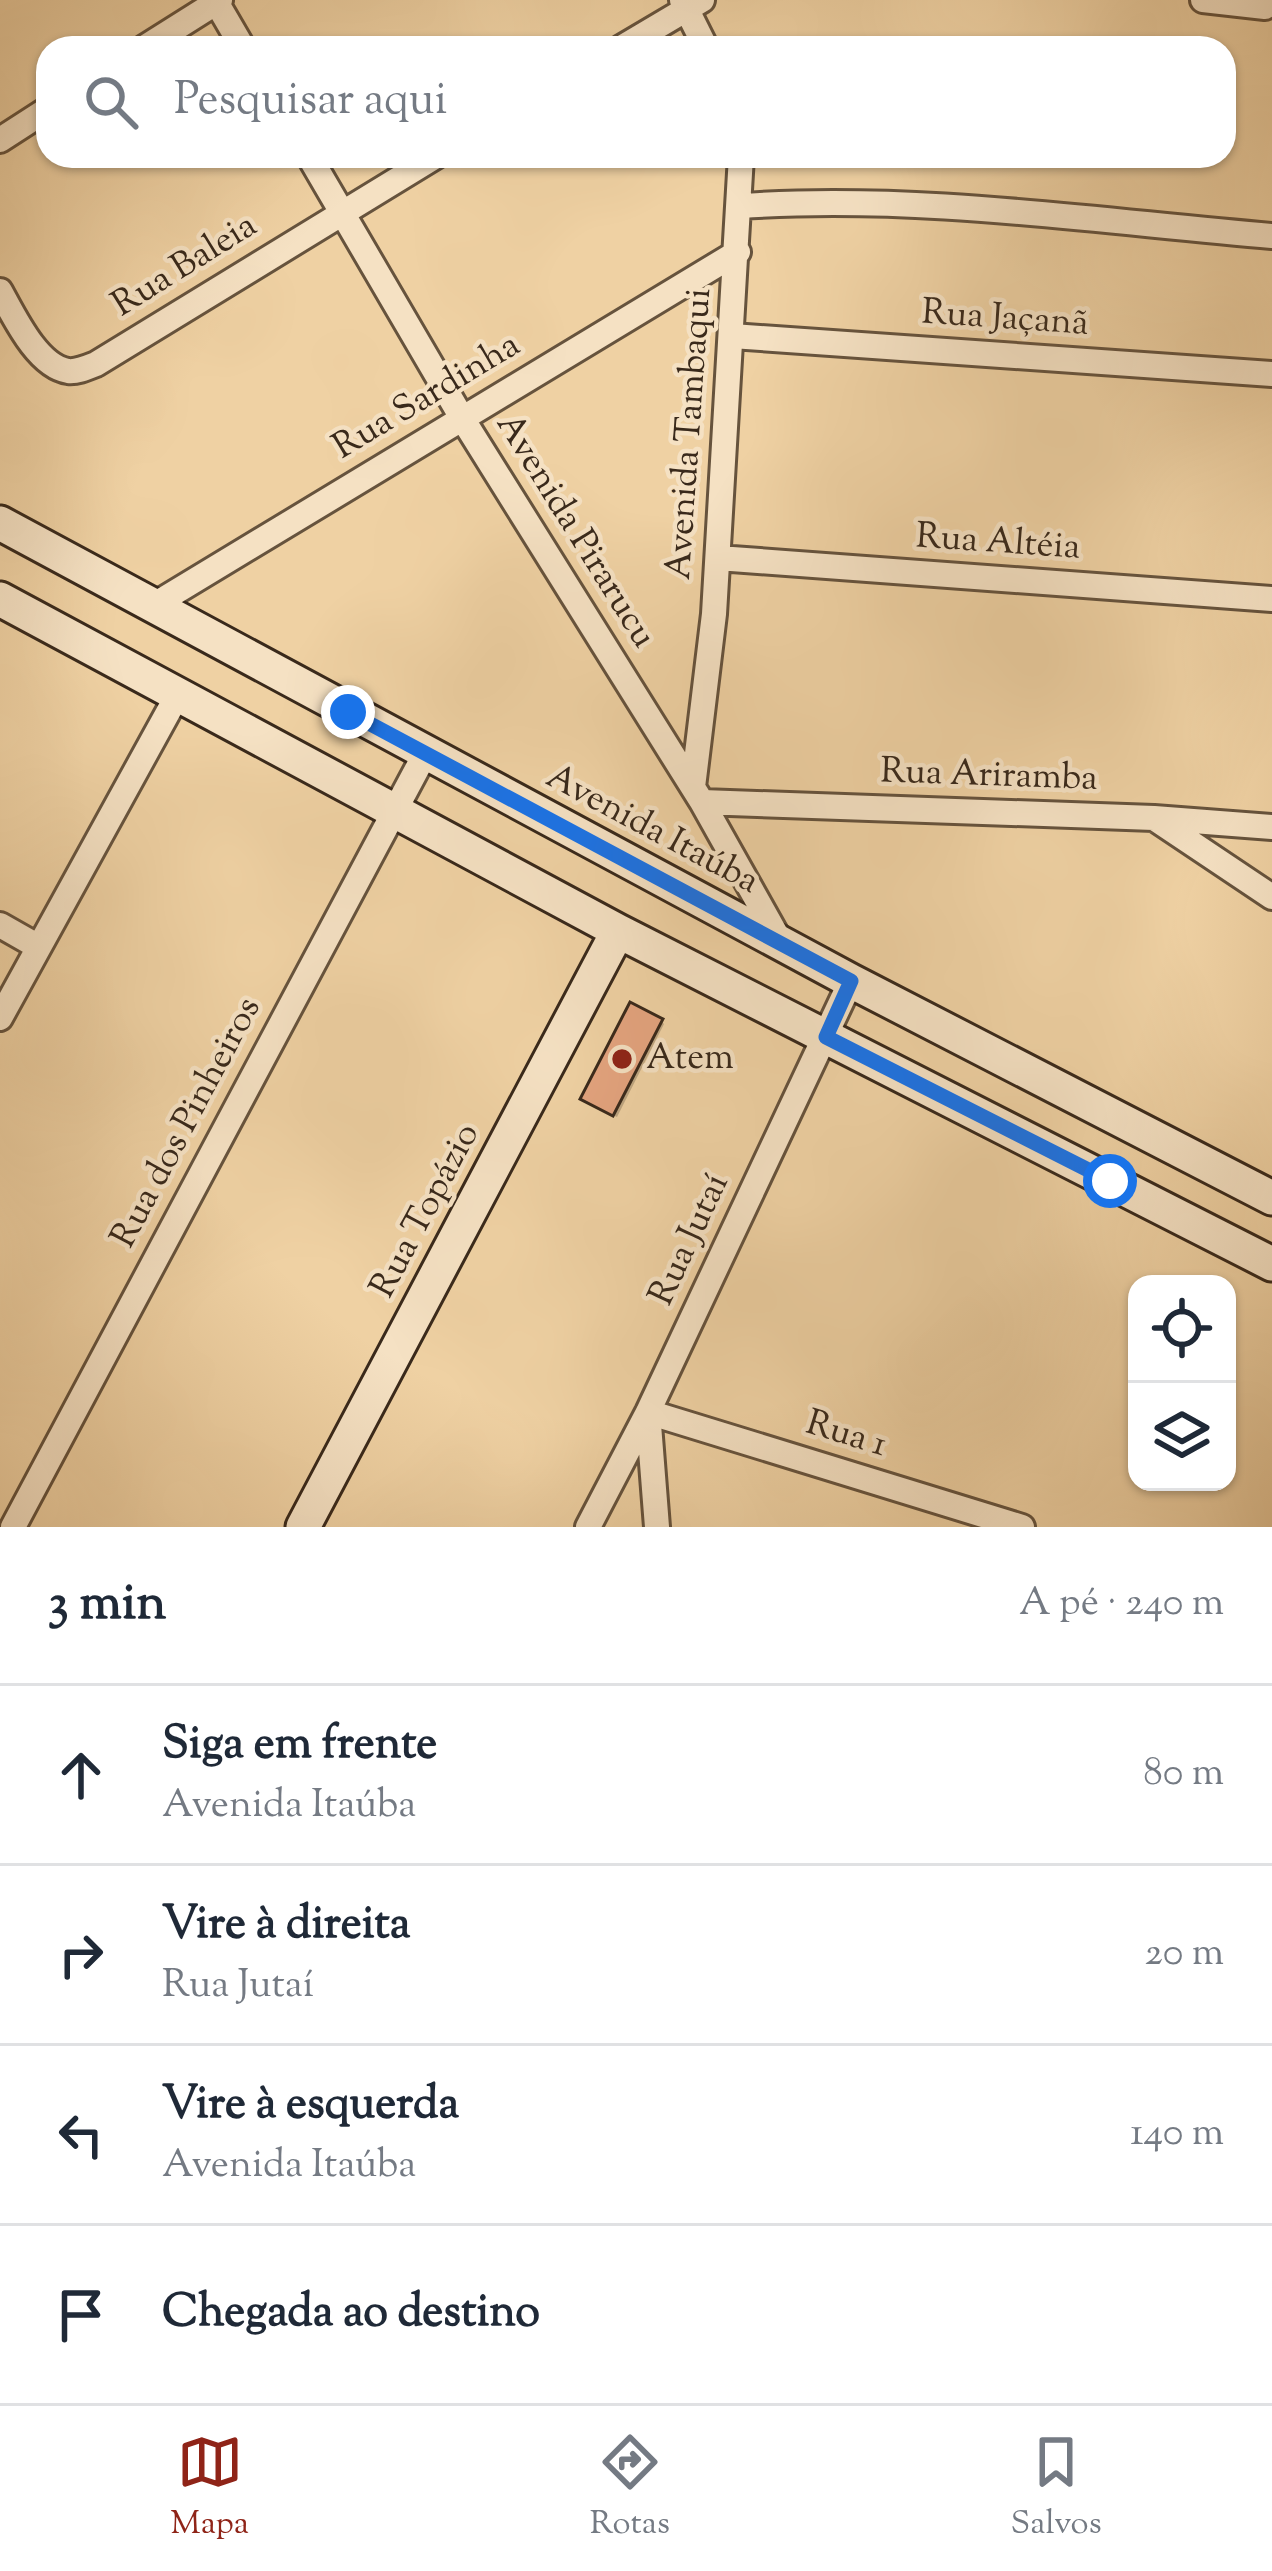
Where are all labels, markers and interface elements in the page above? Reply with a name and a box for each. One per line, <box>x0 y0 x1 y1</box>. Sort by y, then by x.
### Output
search box <box>36 36 1236 168</box>
icon: search <box>78 69 144 135</box>
text: Pesquisar aqui <box>174 70 447 135</box>
street label: Rua Baleia <box>102 201 268 331</box>
street label: Avenida Tambaqui <box>654 286 726 582</box>
street label: Rua Jaçanã <box>920 287 1090 351</box>
street label: Rua Sardinha <box>323 321 531 473</box>
street label: Avenida Pirarucu <box>482 403 668 659</box>
street label: Rua Altéia <box>914 511 1082 575</box>
route end <box>321 685 375 739</box>
street label: Rua Ariramba <box>879 746 1099 806</box>
street label: Avenida Itaúba <box>536 752 768 908</box>
street label: Rua dos Pinheiros <box>99 988 275 1258</box>
place label: Atem <box>646 1033 734 1085</box>
marker: Atem <box>609 1046 635 1072</box>
street label: Rua Topázio <box>358 1114 494 1308</box>
route start <box>1083 1154 1137 1208</box>
street label: Rua Jutaí <box>637 1166 743 1314</box>
map controls <box>1128 1275 1236 1491</box>
button: locate <box>1128 1275 1236 1383</box>
button: layers <box>1128 1383 1236 1491</box>
street label: Rua 1 <box>799 1398 893 1472</box>
text: 3 min <box>48 1569 166 1642</box>
text: A pé · 240 m <box>1019 1577 1224 1633</box>
text: Siga em frente <box>162 1714 437 1779</box>
icon: ahead <box>48 1742 114 1808</box>
text: 80 m <box>1143 1747 1224 1803</box>
text: Avenida Itaúba <box>162 1779 416 1835</box>
text: Vire à direita <box>162 1894 411 1959</box>
icon: right <box>48 1922 114 1988</box>
text: 20 m <box>1145 1927 1224 1983</box>
text: Rua Jutaí <box>162 1959 314 2015</box>
text: Vire à esquerda <box>162 2074 459 2139</box>
icon: left <box>48 2102 114 2168</box>
text: 140 m <box>1130 2107 1224 2163</box>
text: Avenida Itaúba <box>162 2139 416 2195</box>
icon: arrive <box>48 2282 114 2348</box>
text: Chegada ao destino <box>162 2282 540 2347</box>
tab: Mapa <box>170 2429 249 2549</box>
tab: Rotas <box>590 2429 670 2549</box>
tab: Salvos <box>1011 2429 1102 2549</box>

